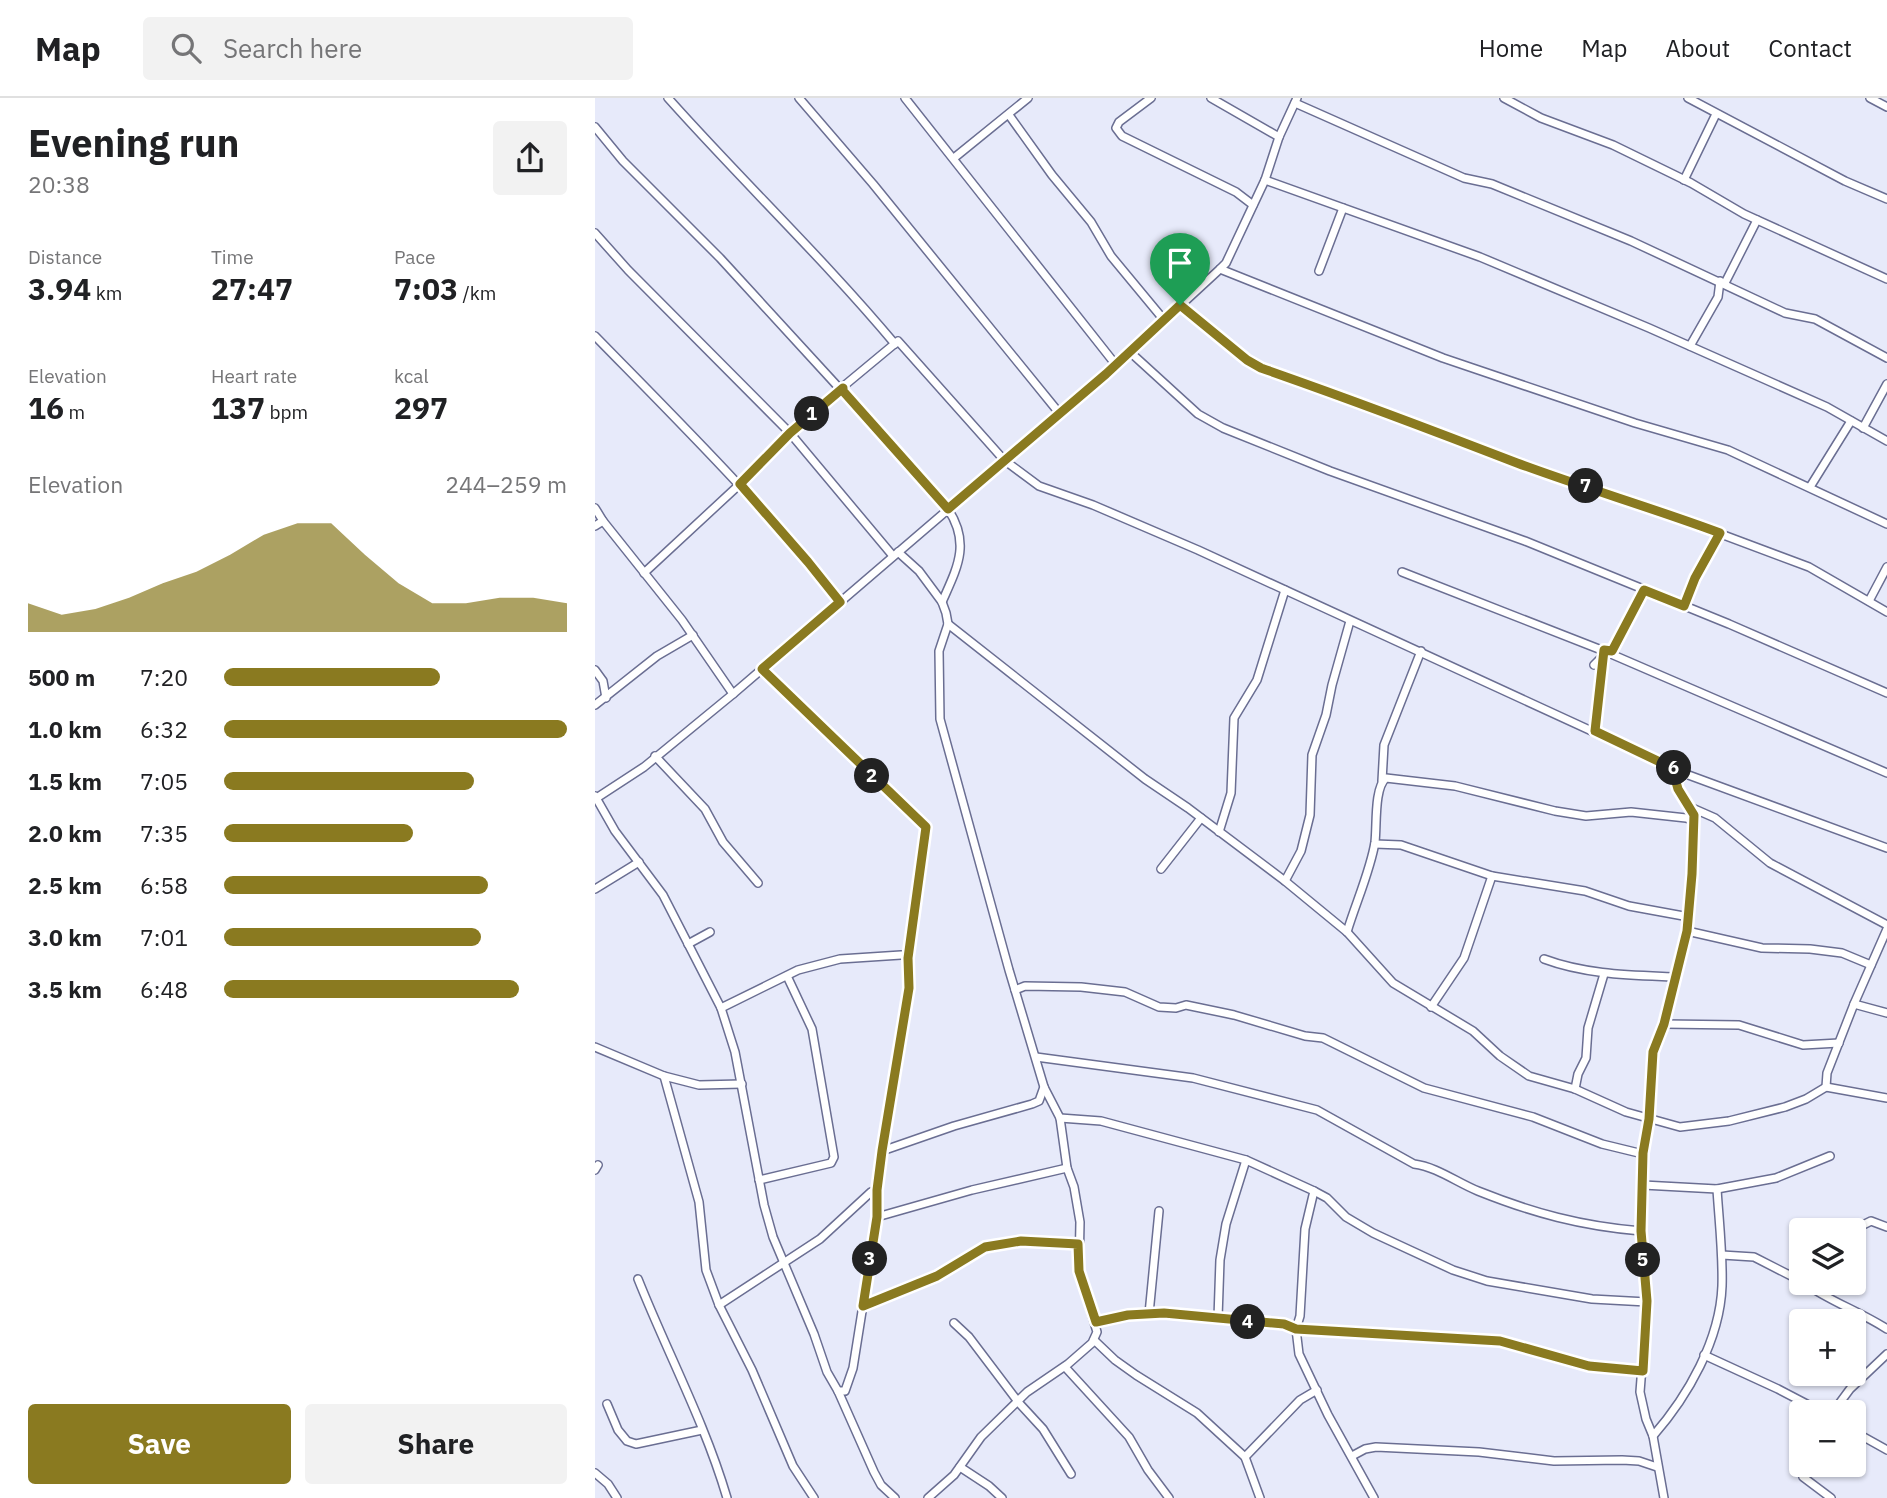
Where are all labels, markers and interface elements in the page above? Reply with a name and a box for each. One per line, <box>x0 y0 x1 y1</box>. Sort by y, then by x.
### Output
search box <box>143 17 633 80</box>
text: Map <box>35 27 101 70</box>
icon: search <box>167 29 205 67</box>
text: Search here <box>223 31 362 65</box>
text: Home <box>1479 32 1543 64</box>
text: Map <box>1581 32 1627 64</box>
text: About <box>1665 32 1730 64</box>
text: Contact <box>1768 32 1852 64</box>
text: Evening run <box>28 118 239 167</box>
button: share <box>493 121 567 195</box>
text: 20:38 <box>28 169 90 199</box>
pin <box>1150 233 1210 305</box>
icon: arrive <box>1161 244 1199 282</box>
text: Distance <box>28 245 102 269</box>
text: Time <box>211 245 254 269</box>
text: Pace <box>394 245 435 269</box>
text: 3.94 <box>28 269 91 308</box>
text: 27:47 <box>211 269 293 308</box>
text: 7:03 <box>394 269 458 308</box>
text: km <box>91 281 122 305</box>
text: /km <box>458 281 496 305</box>
text: Elevation <box>28 364 107 388</box>
text: Heart rate <box>211 364 297 388</box>
text: kcal <box>394 364 429 388</box>
text: 16 <box>28 388 64 427</box>
text: 137 <box>211 388 265 427</box>
text: 297 <box>394 388 448 427</box>
pin: 1 <box>795 396 829 432</box>
text: m <box>64 400 85 424</box>
text: bpm <box>265 400 308 424</box>
text: 1 <box>806 401 817 425</box>
pin: 7 <box>1569 468 1604 504</box>
text: Elevation <box>28 469 123 499</box>
text: 244–259 m <box>445 469 567 499</box>
text: 7 <box>1580 473 1591 497</box>
text: 500 m <box>28 662 95 692</box>
text: 7:20 <box>140 662 188 692</box>
text: 1.0 km <box>28 714 102 744</box>
text: 6:32 <box>140 714 188 744</box>
pin: 6 <box>1657 750 1691 786</box>
text: 6 <box>1668 755 1679 779</box>
pin: 2 <box>855 758 889 794</box>
text: 2 <box>866 763 877 787</box>
text: 1.5 km <box>28 766 102 796</box>
text: 7:05 <box>140 766 188 796</box>
text: 2.0 km <box>28 818 102 848</box>
text: 7:35 <box>140 818 188 848</box>
text: 2.5 km <box>28 870 102 900</box>
text: 6:58 <box>140 870 188 900</box>
text: 3.0 km <box>28 922 102 952</box>
text: 7:01 <box>140 922 188 952</box>
text: 3.5 km <box>28 974 102 1004</box>
text: 6:48 <box>140 974 188 1004</box>
map controls <box>1789 1218 1866 1477</box>
button: layers <box>1789 1218 1866 1295</box>
pin: 3 <box>853 1242 887 1276</box>
pin: 5 <box>1625 1242 1661 1278</box>
text: 3 <box>864 1246 875 1270</box>
text: 5 <box>1637 1247 1648 1271</box>
pin: 4 <box>1231 1304 1265 1340</box>
text: 4 <box>1242 1309 1253 1333</box>
button: + <box>1789 1309 1866 1386</box>
button: − <box>1789 1400 1866 1477</box>
button: Save <box>28 1404 291 1484</box>
button: Share <box>305 1404 567 1484</box>

